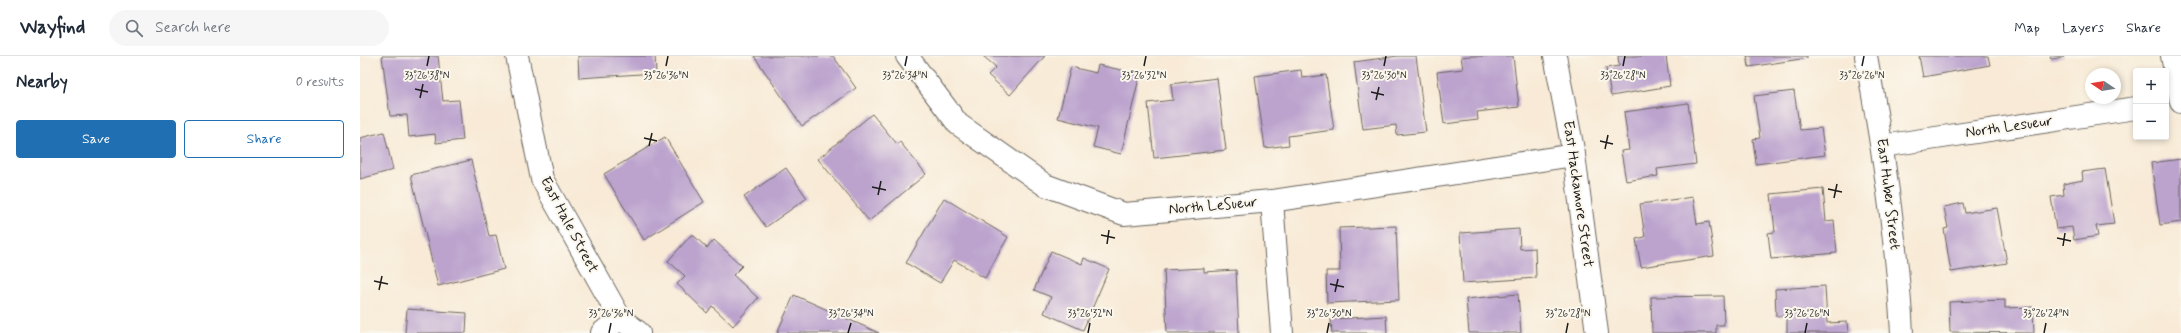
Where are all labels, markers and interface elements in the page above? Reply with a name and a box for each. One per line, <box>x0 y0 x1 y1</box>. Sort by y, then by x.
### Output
search box <box>109 10 389 46</box>
text: Wayfind <box>20 15 85 40</box>
icon: search <box>123 17 145 39</box>
text: Search here <box>155 18 231 38</box>
text: Map <box>2014 19 2040 37</box>
text: Layers <box>2062 19 2104 37</box>
text: Share <box>2126 19 2161 37</box>
north arrow <box>2085 68 2121 104</box>
map controls <box>2133 68 2169 140</box>
button: + <box>2133 68 2169 104</box>
text: 33°26'38"N <box>405 69 450 83</box>
text: 33°26'36"N <box>643 69 689 83</box>
text: 33°26'34"N <box>882 69 928 83</box>
text: 33°26'32"N <box>1122 69 1167 83</box>
text: 33°26'30"N <box>1361 69 1407 83</box>
text: 33°26'28"N <box>1600 69 1646 83</box>
text: 33°26'26"N <box>1839 69 1885 83</box>
text: Nearby <box>16 71 68 93</box>
text: 0 results <box>296 74 344 91</box>
button: − <box>2133 104 2169 140</box>
street label: North Lesueur <box>1964 111 2054 143</box>
street label: East Hackamore Street <box>1558 119 1598 269</box>
button: Save <box>16 120 176 158</box>
button: Share <box>184 120 344 158</box>
street label: East Huber Street <box>1871 137 1905 251</box>
street label: East Hale Street <box>535 173 603 277</box>
street label: North LeSueur <box>1168 192 1258 220</box>
text: 33°26'36"N <box>588 307 634 321</box>
text: 33°26'34"N <box>828 307 874 321</box>
text: 33°26'32"N <box>1068 307 1113 321</box>
text: 33°26'30"N <box>1306 307 1352 321</box>
text: 33°26'28"N <box>1545 307 1591 321</box>
text: 33°26'26"N <box>1784 307 1830 321</box>
text: 33°26'24"N <box>2023 307 2069 321</box>

